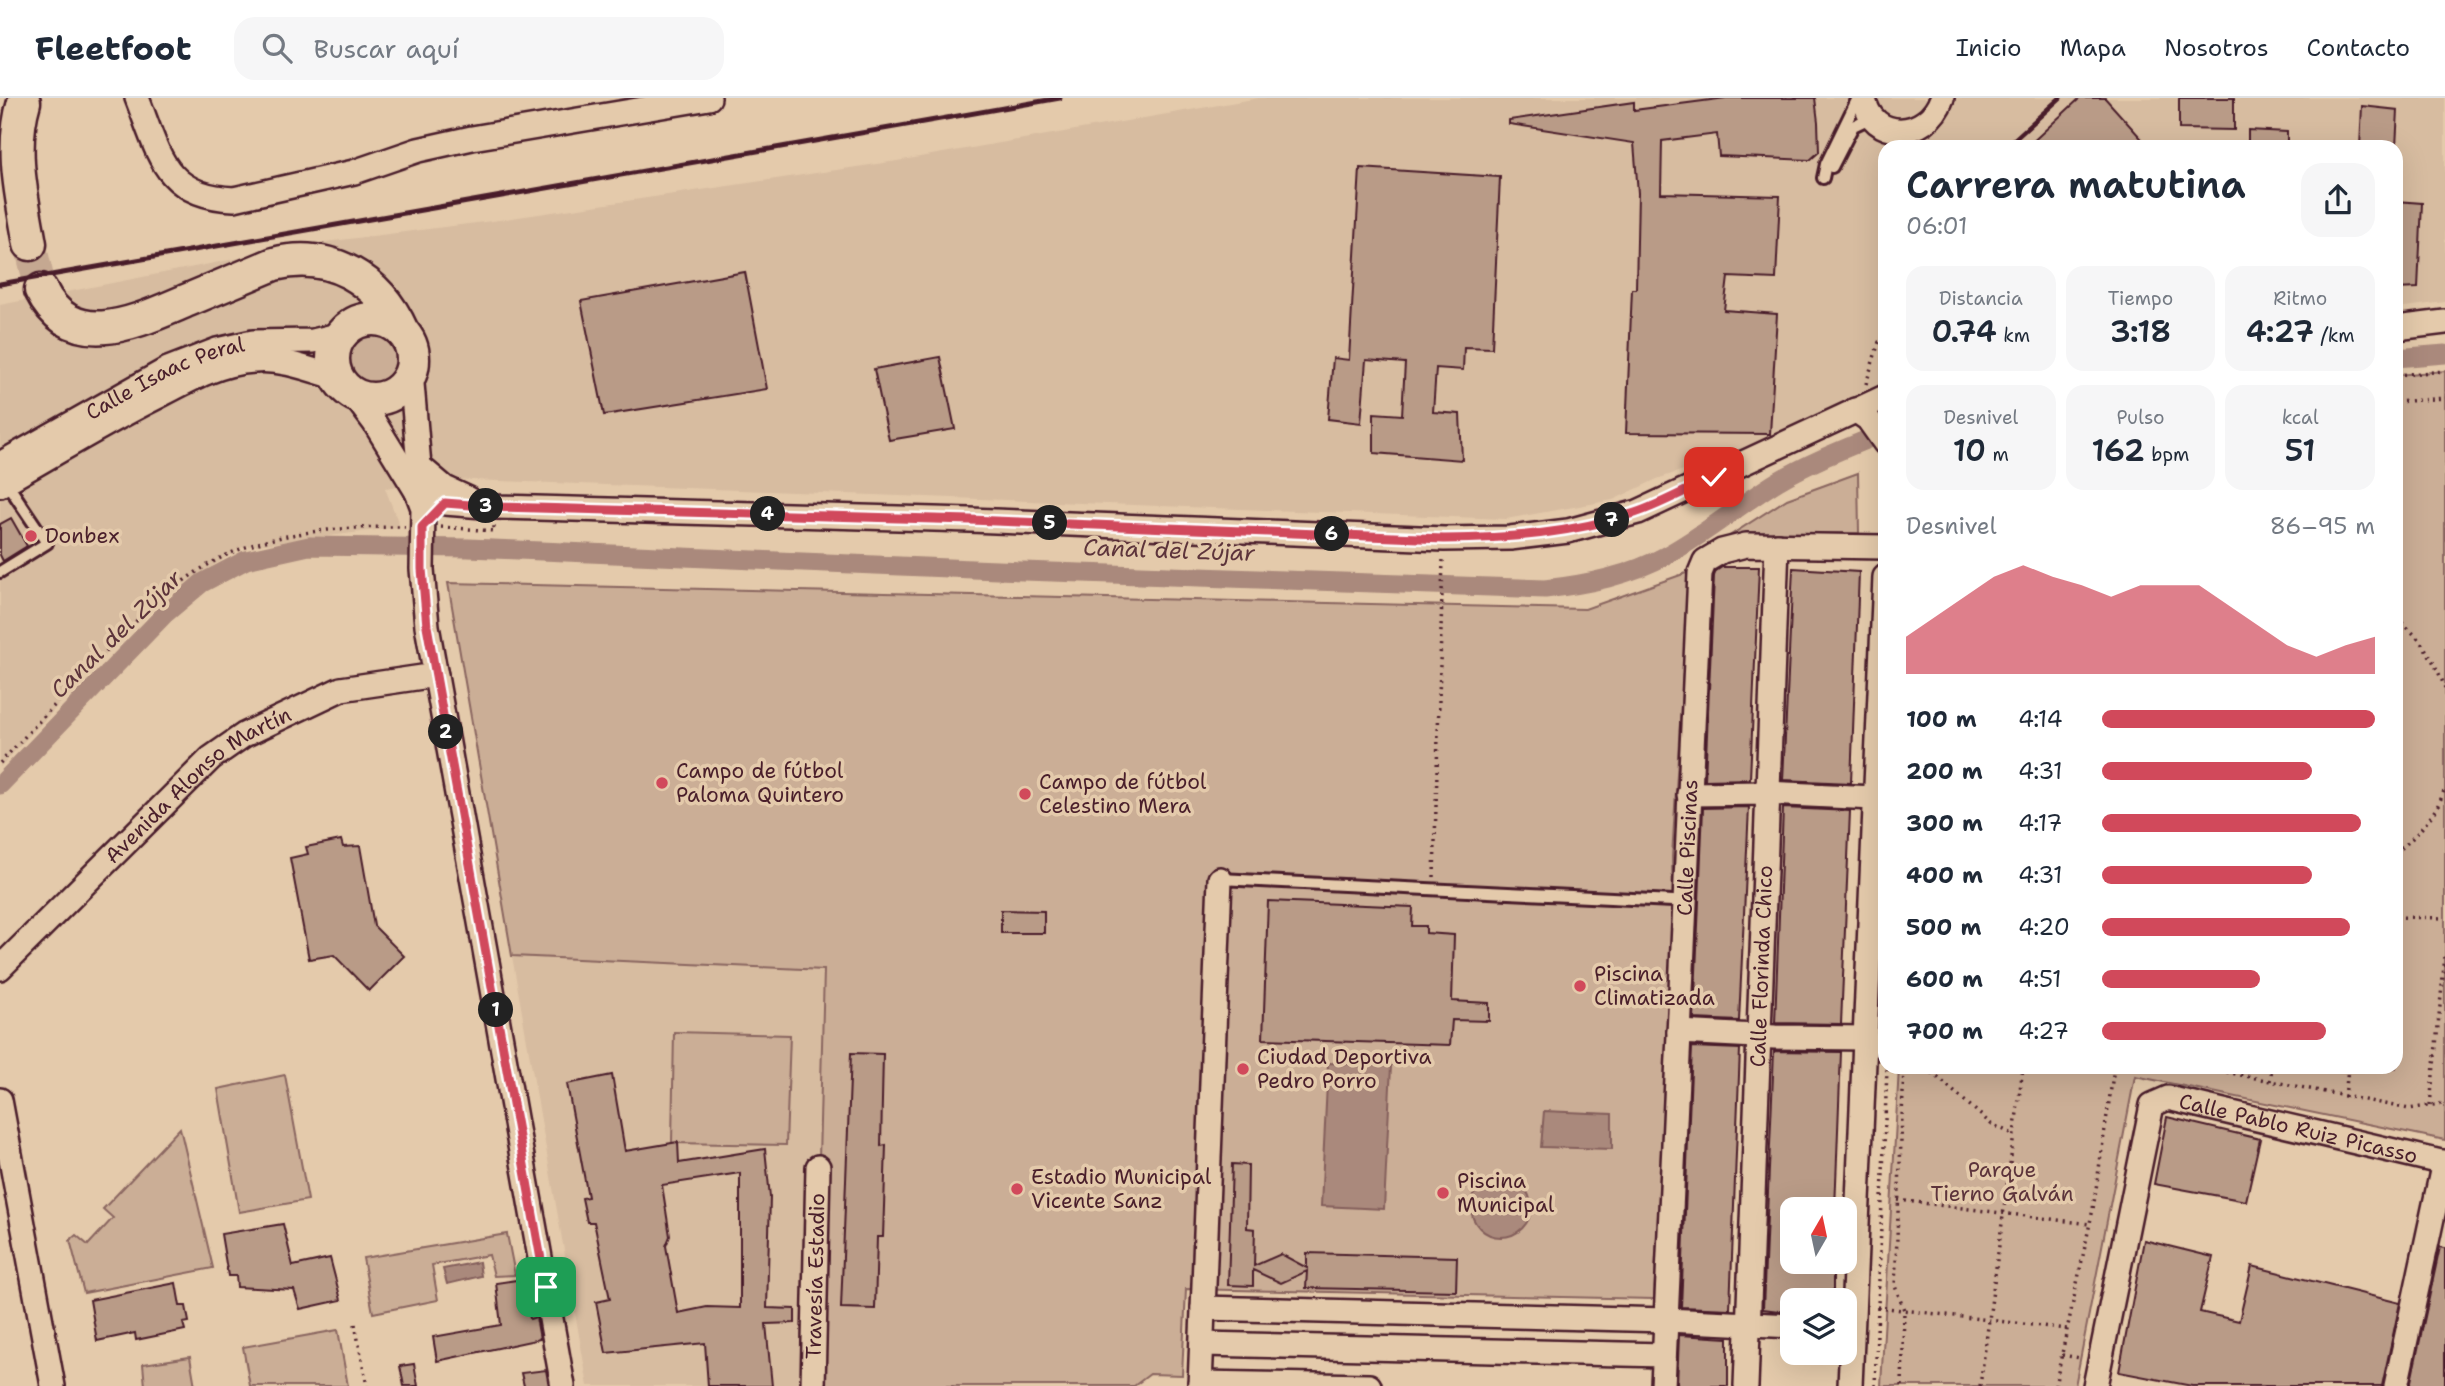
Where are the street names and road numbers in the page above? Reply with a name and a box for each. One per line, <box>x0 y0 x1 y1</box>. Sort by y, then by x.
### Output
street label: Calle Isaac Peral <box>81 330 248 427</box>
street label: Avenida Alonso Martín <box>99 701 296 870</box>
street label: Calle Piscinas <box>1670 779 1705 916</box>
street label: Calle Florinda Chico <box>1744 865 1779 1068</box>
street label: Calle Pablo Ruiz Picasso <box>2176 1087 2420 1170</box>
street label: Travesía Estadio <box>800 1193 831 1359</box>

